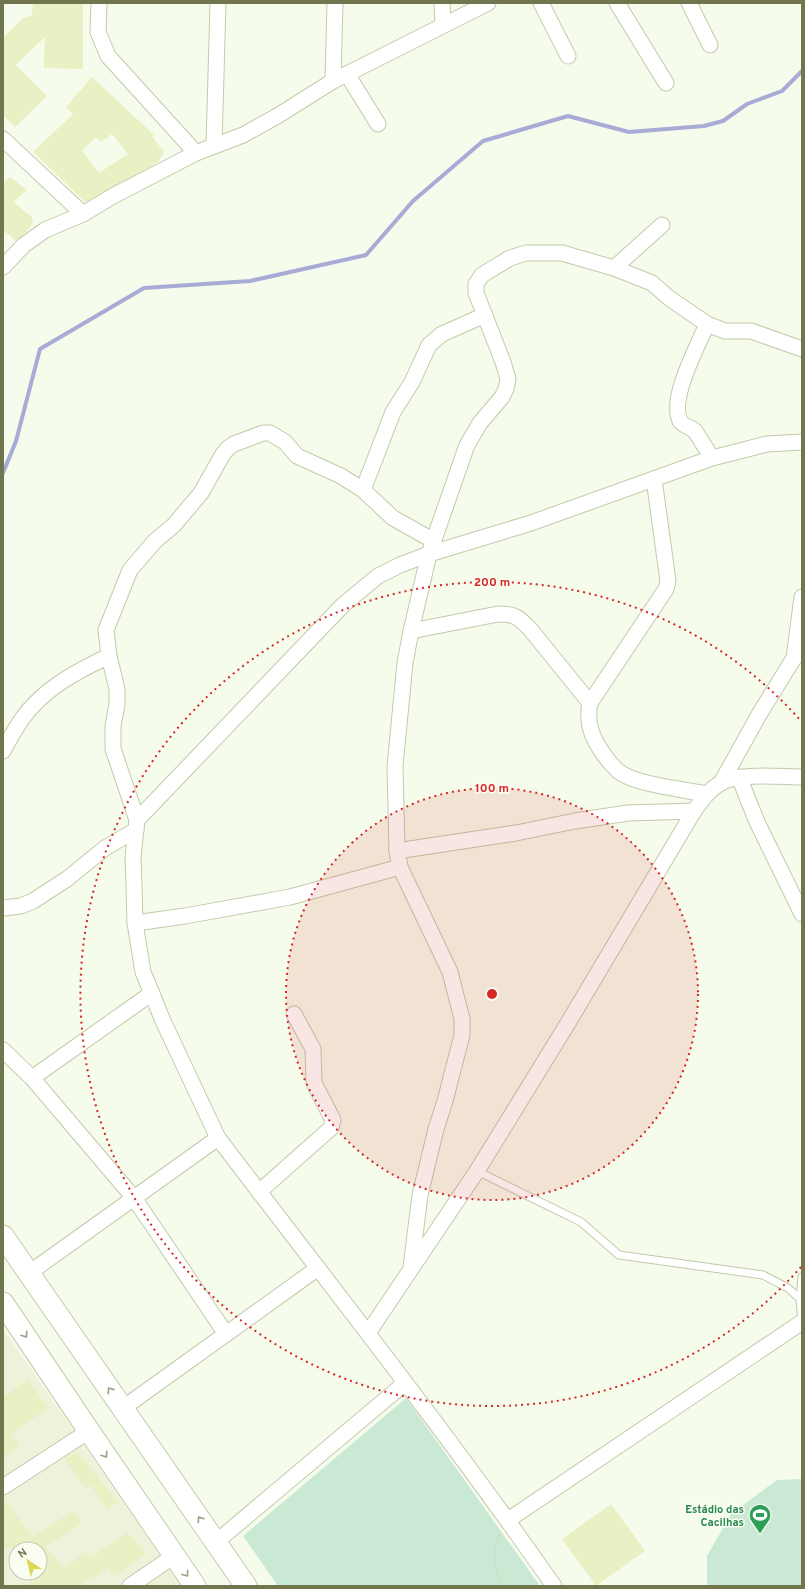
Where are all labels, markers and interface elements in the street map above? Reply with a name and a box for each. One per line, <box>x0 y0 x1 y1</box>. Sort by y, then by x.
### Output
text: 200 m <box>474 575 510 591</box>
text: 100 m <box>475 781 509 797</box>
centre of rings <box>485 987 499 1001</box>
one-way arrow <box>20 1331 28 1338</box>
one-way arrow <box>108 1387 115 1394</box>
one-way arrow <box>100 1451 108 1458</box>
sports icon: Estádio das Cacilhas <box>747 1502 773 1535</box>
place label: Estádio das Cacilhas <box>685 1503 744 1530</box>
one-way arrow <box>198 1517 205 1524</box>
north arrow <box>8 1541 48 1581</box>
text: N <box>16 1546 30 1562</box>
one-way arrow <box>181 1569 188 1576</box>

